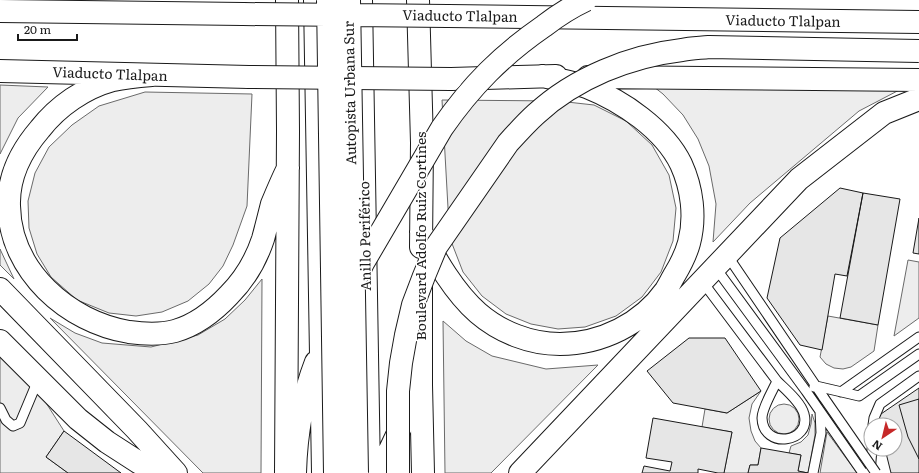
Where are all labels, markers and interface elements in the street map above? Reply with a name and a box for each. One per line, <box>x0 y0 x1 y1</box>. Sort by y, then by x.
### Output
street label: Viaducto Tlalpan <box>402 4 518 26</box>
street label: Viaducto Tlalpan <box>725 9 841 31</box>
scale bar <box>18 16 77 42</box>
text: 20 m <box>24 20 51 38</box>
street label: Autopista Urbana Sur <box>338 21 360 165</box>
street label: Viaducto Tlalpan <box>52 61 168 85</box>
street label: Boulevard Adolfo Ruiz Cortines <box>410 132 430 340</box>
street label: Anillo Periférico <box>353 181 375 291</box>
north arrow <box>863 417 903 457</box>
text: N <box>868 437 885 455</box>

